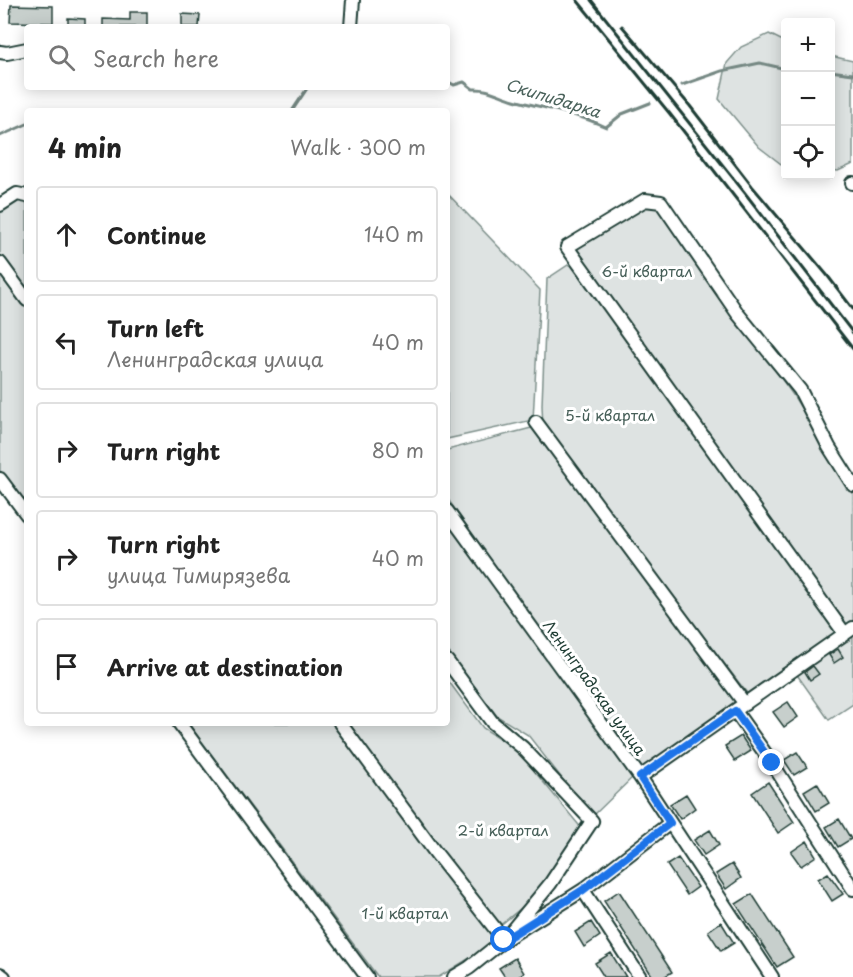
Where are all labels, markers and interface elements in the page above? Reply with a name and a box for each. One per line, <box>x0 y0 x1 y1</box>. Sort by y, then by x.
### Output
map controls <box>781 18 835 180</box>
button: + <box>781 18 835 72</box>
search box <box>24 24 450 90</box>
icon: search <box>45 41 78 74</box>
text: Search here <box>93 41 219 74</box>
water label: Скипидарка <box>503 71 605 123</box>
button: − <box>781 72 835 126</box>
button: locate <box>781 126 835 180</box>
text: 4 min <box>48 128 122 167</box>
text: Walk · 300 m <box>290 132 426 162</box>
icon: ahead <box>50 218 83 251</box>
text: Continue <box>107 218 206 251</box>
text: 140 m <box>364 219 424 249</box>
park label: 6-й квартал <box>602 259 693 282</box>
text: Turn left <box>107 311 204 344</box>
icon: left <box>50 326 83 359</box>
text: 40 m <box>372 327 424 357</box>
text: Ленинградская улица <box>107 344 323 374</box>
park label: 5-й квартал <box>565 403 655 426</box>
icon: right <box>50 434 83 467</box>
text: Turn right <box>107 434 220 467</box>
text: 80 m <box>372 435 424 465</box>
text: Turn right <box>107 527 220 560</box>
icon: right <box>50 542 83 575</box>
text: 40 m <box>372 543 424 573</box>
text: улица Тимирязева <box>107 560 290 590</box>
street label: Ленинградская улица <box>538 615 653 760</box>
icon: arrive <box>50 650 83 683</box>
text: Arrive at destination <box>107 650 343 683</box>
route end <box>758 749 784 775</box>
park label: 2-й квартал <box>458 818 549 841</box>
park label: 1-й квартал <box>361 901 449 924</box>
route start <box>490 926 516 952</box>

